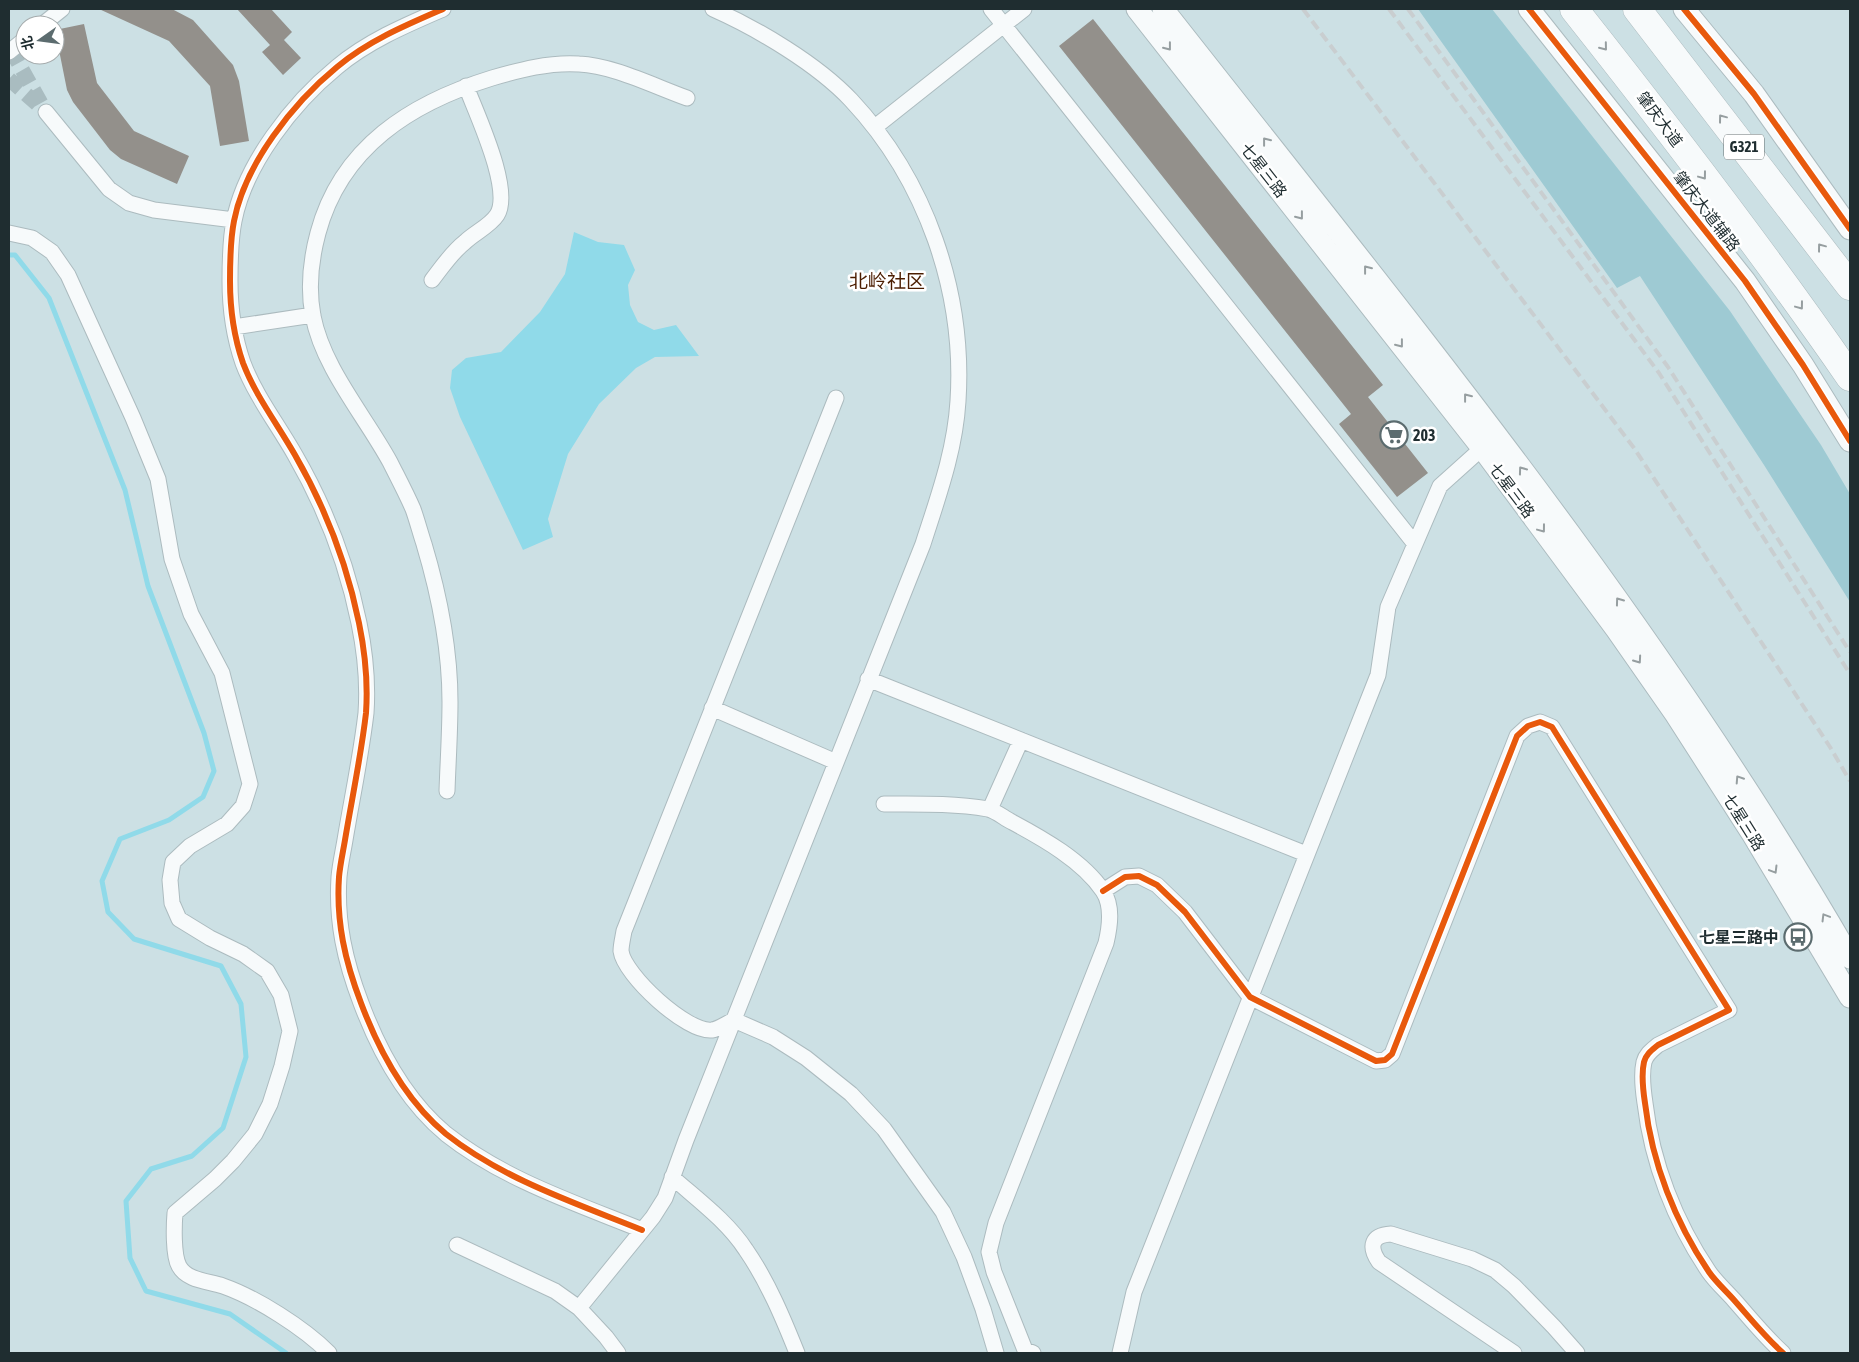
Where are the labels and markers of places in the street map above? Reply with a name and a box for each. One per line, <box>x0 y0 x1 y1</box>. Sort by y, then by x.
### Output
supermarket icon: 203 <box>1379 420 1409 450</box>
place label: 203 <box>1413 426 1436 444</box>
bus stop icon: 七星三路中 <box>1783 922 1813 952</box>
place label: 七星三路中 <box>1699 928 1779 946</box>

